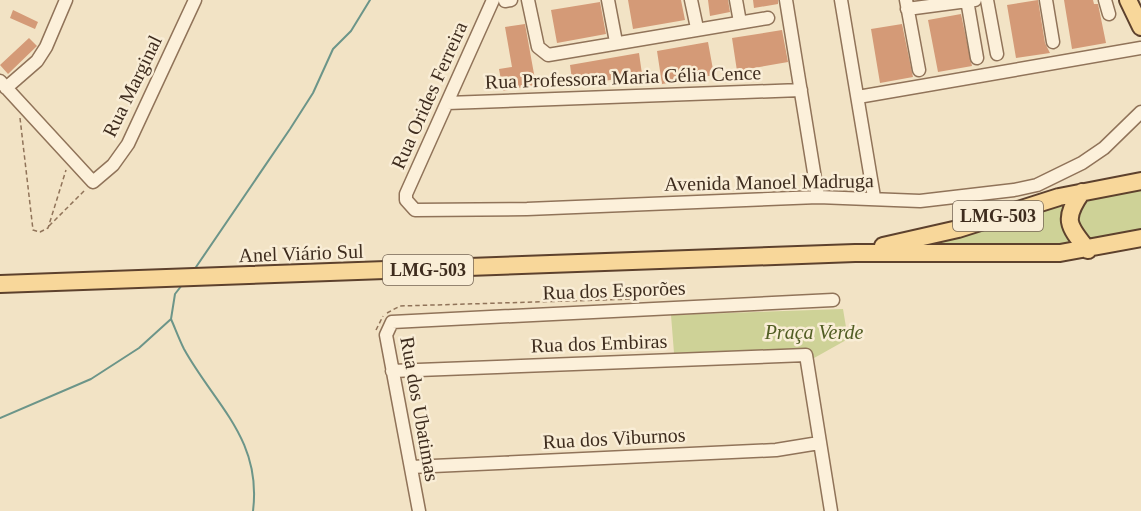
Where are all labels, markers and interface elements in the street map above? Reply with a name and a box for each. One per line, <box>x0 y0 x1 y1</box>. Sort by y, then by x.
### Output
street label: Rua Orides Ferreira <box>387 18 471 172</box>
street label: Rua Marginal <box>98 31 167 141</box>
street label: Rua Professora Maria Célia Cence <box>484 61 762 93</box>
street label: Avenida Manoel Madruga <box>664 169 874 196</box>
road number: LMG-503 <box>953 201 1043 231</box>
street label: Anel Viário Sul <box>238 240 364 266</box>
road number: LMG-503 <box>383 255 473 285</box>
street label: Rua dos Esporões <box>542 276 686 304</box>
park label: Praça Verde <box>764 321 863 344</box>
street label: Rua dos Embiras <box>530 330 668 356</box>
street label: Rua dos Ubatimas <box>396 335 444 483</box>
street label: Rua dos Viburnos <box>542 423 686 453</box>

